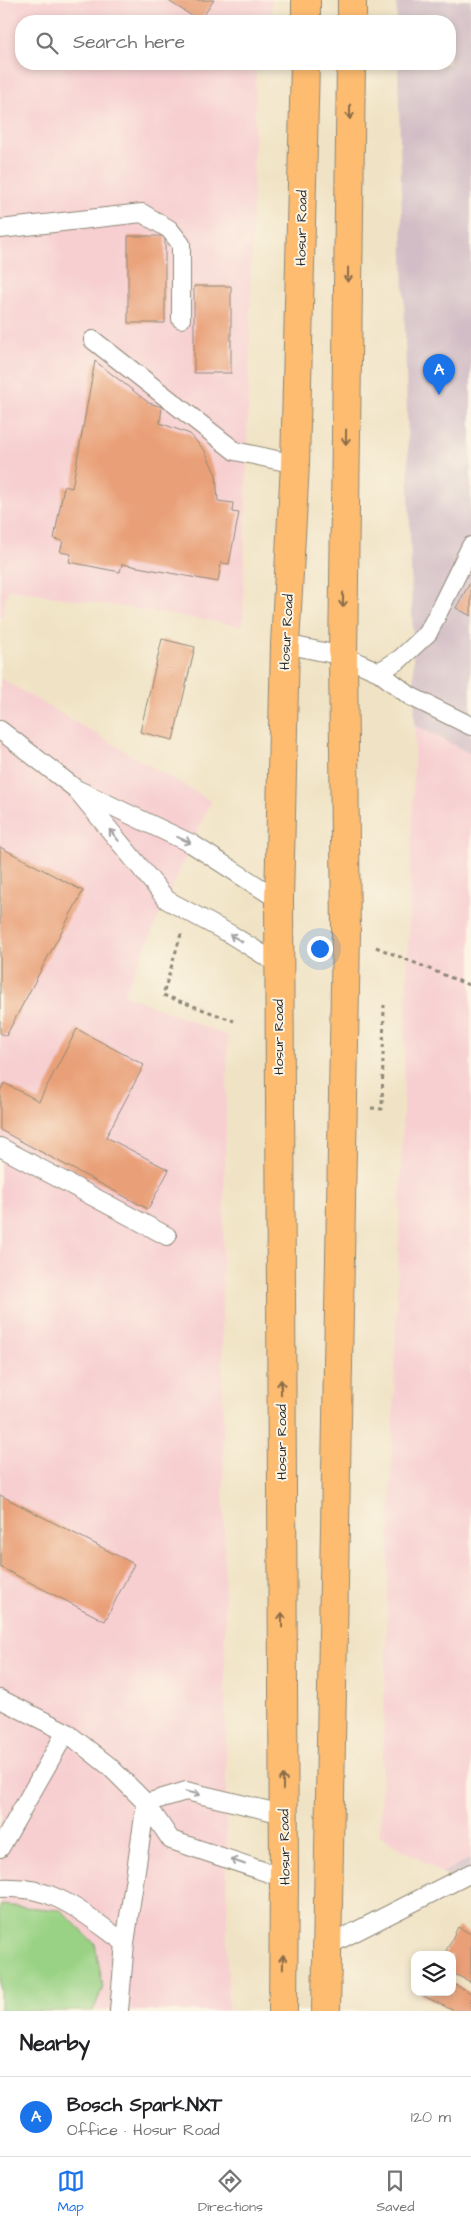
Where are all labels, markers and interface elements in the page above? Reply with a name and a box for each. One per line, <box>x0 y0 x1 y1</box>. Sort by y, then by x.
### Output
search box <box>15 15 456 70</box>
icon: search <box>33 29 61 57</box>
text: Search here <box>73 29 185 56</box>
one-way arrow <box>346 104 355 120</box>
street label: Hosur Road <box>291 190 313 266</box>
one-way arrow <box>343 266 353 283</box>
pin: A <box>423 354 455 395</box>
one-way arrow <box>341 429 351 445</box>
one-way arrow <box>339 592 348 608</box>
street label: Hosur Road <box>275 594 299 671</box>
one-way arrow <box>109 829 120 842</box>
one-way arrow <box>176 836 191 845</box>
one-way arrow <box>230 933 244 943</box>
your location <box>307 936 333 962</box>
street label: Hosur Road <box>269 999 289 1075</box>
one-way arrow <box>276 1380 285 1396</box>
street label: Hosur Road <box>272 1404 292 1480</box>
one-way arrow <box>277 1612 287 1628</box>
one-way arrow <box>278 1775 288 1791</box>
one-way arrow <box>184 1789 200 1799</box>
street label: Hosur Road <box>274 1809 296 1885</box>
one-way arrow <box>231 1857 246 1866</box>
map controls <box>411 1951 456 1996</box>
button: layers <box>411 1951 456 1996</box>
one-way arrow <box>278 1955 288 1971</box>
text: Nearby <box>20 2029 90 2058</box>
text: Bosch Spark.NXT <box>67 2092 222 2119</box>
text: A <box>31 2106 41 2128</box>
text: 120 m <box>411 2106 451 2128</box>
text: Office · Hosur Road <box>67 2119 220 2141</box>
tab: Map <box>57 2167 85 2217</box>
tab: Directions <box>198 2167 263 2217</box>
tab: Saved <box>376 2167 414 2217</box>

